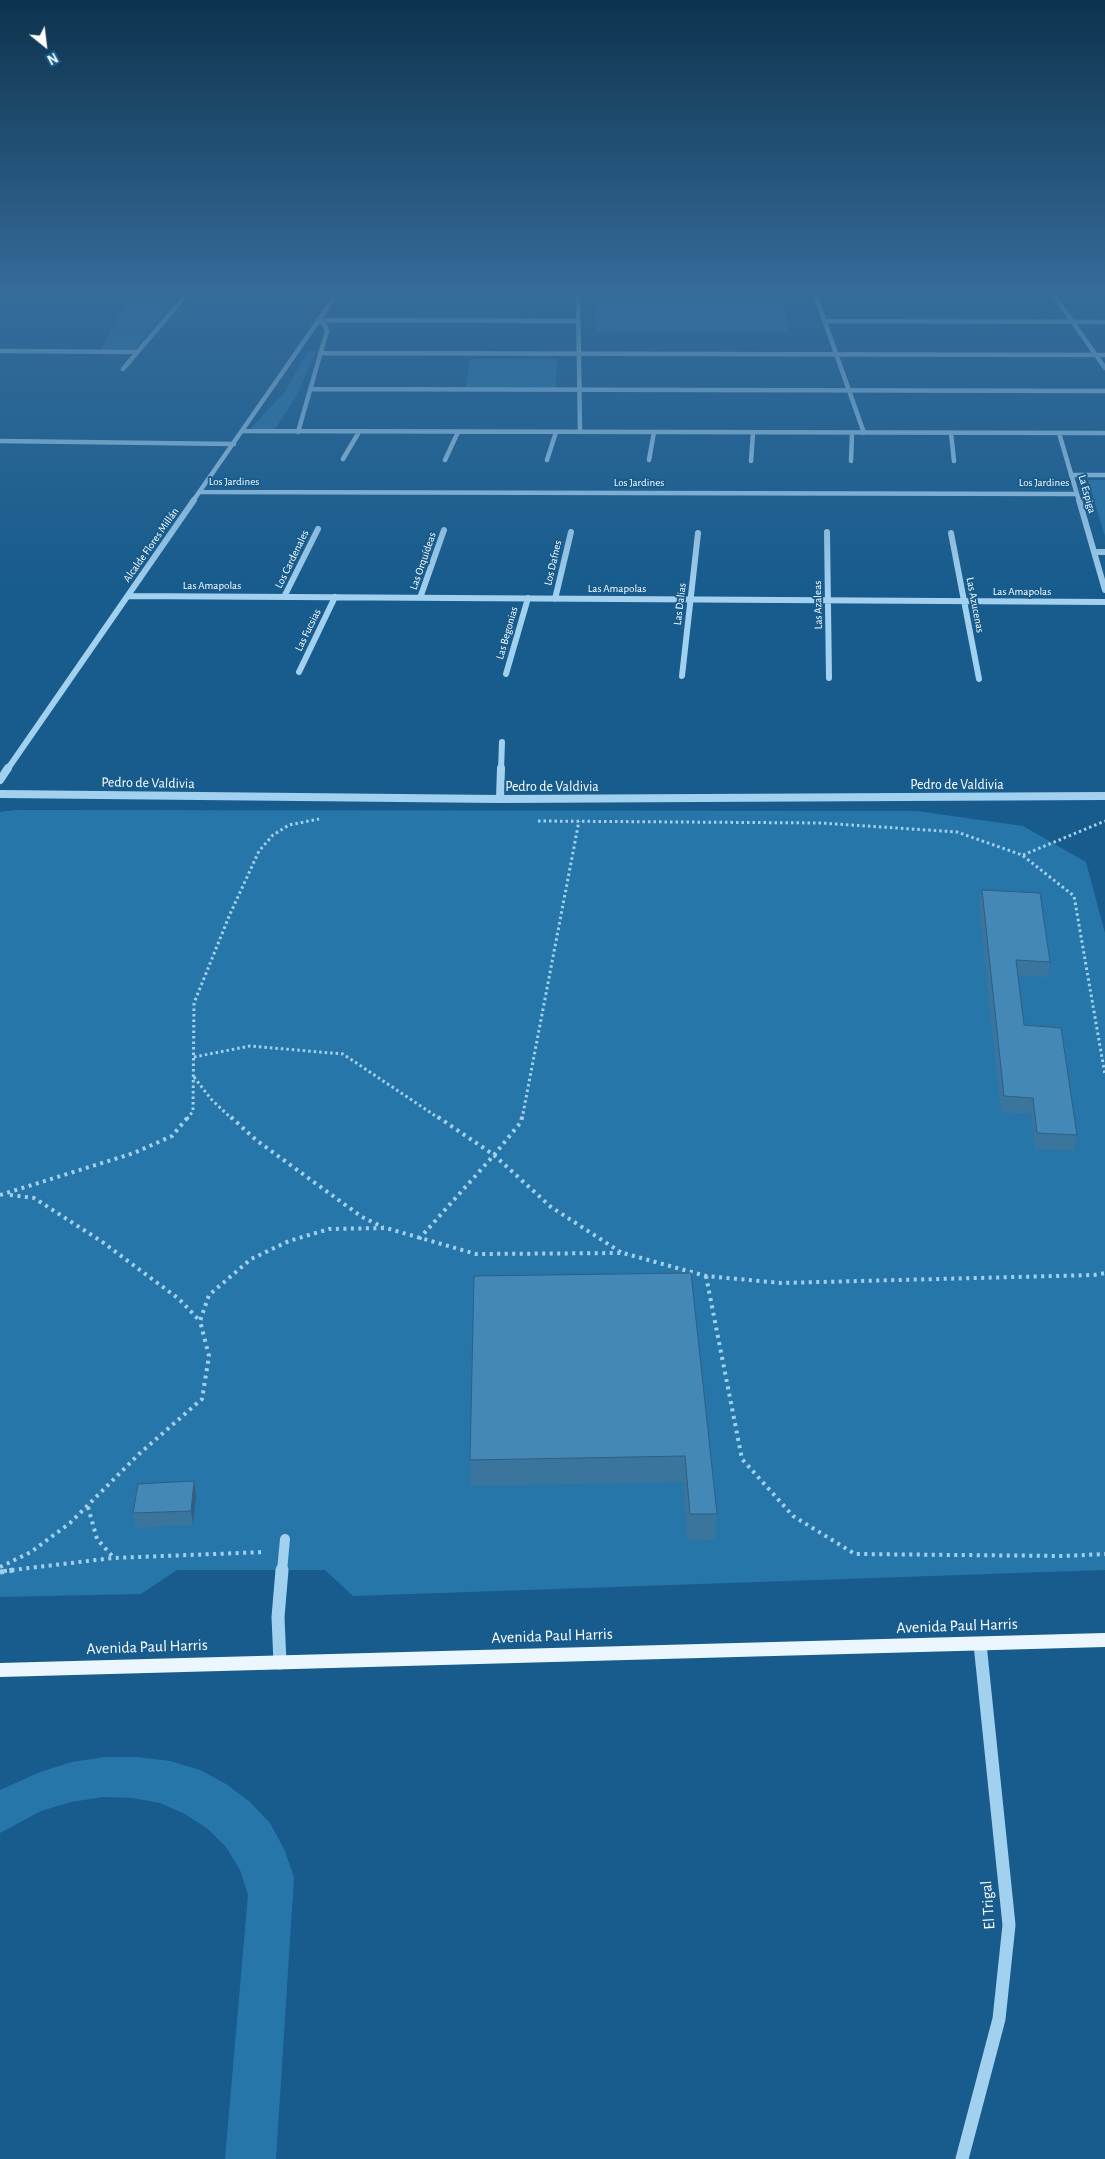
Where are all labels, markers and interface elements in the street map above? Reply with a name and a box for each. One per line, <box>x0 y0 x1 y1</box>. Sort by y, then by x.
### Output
north arrow <box>20 20 70 70</box>
text: N <box>45 50 60 67</box>
street label: La Espiga <box>1075 473 1099 515</box>
street label: Los Jardines <box>209 475 259 489</box>
street label: Los Jardines <box>614 476 664 490</box>
street label: Los Jardines <box>1019 476 1069 490</box>
street label: Alcalde Flores Millán <box>120 505 182 585</box>
street label: Los Cardenales <box>272 528 312 590</box>
street label: Las Orquídeas <box>407 531 439 591</box>
street label: Los Dafnes <box>541 539 565 587</box>
street label: Las Azucenas <box>963 576 987 634</box>
street label: Las Amapolas <box>183 579 241 593</box>
street label: Las Azaleas <box>811 581 825 629</box>
street label: Las Amapolas <box>588 582 646 596</box>
street label: Las Dalias <box>671 582 689 626</box>
street label: Las Amapolas <box>993 585 1051 599</box>
street label: Las Begonias <box>493 605 521 661</box>
street label: Las Fucsias <box>292 607 324 653</box>
street label: Pedro de Valdivia <box>101 774 195 792</box>
street label: Pedro de Valdivia <box>910 777 1004 793</box>
street label: Pedro de Valdivia <box>505 779 599 795</box>
street label: Avenida Paul Harris <box>896 1614 1018 1638</box>
street label: Avenida Paul Harris <box>491 1624 613 1648</box>
street label: Avenida Paul Harris <box>86 1635 208 1659</box>
street label: El Trigal <box>977 1880 999 1930</box>

